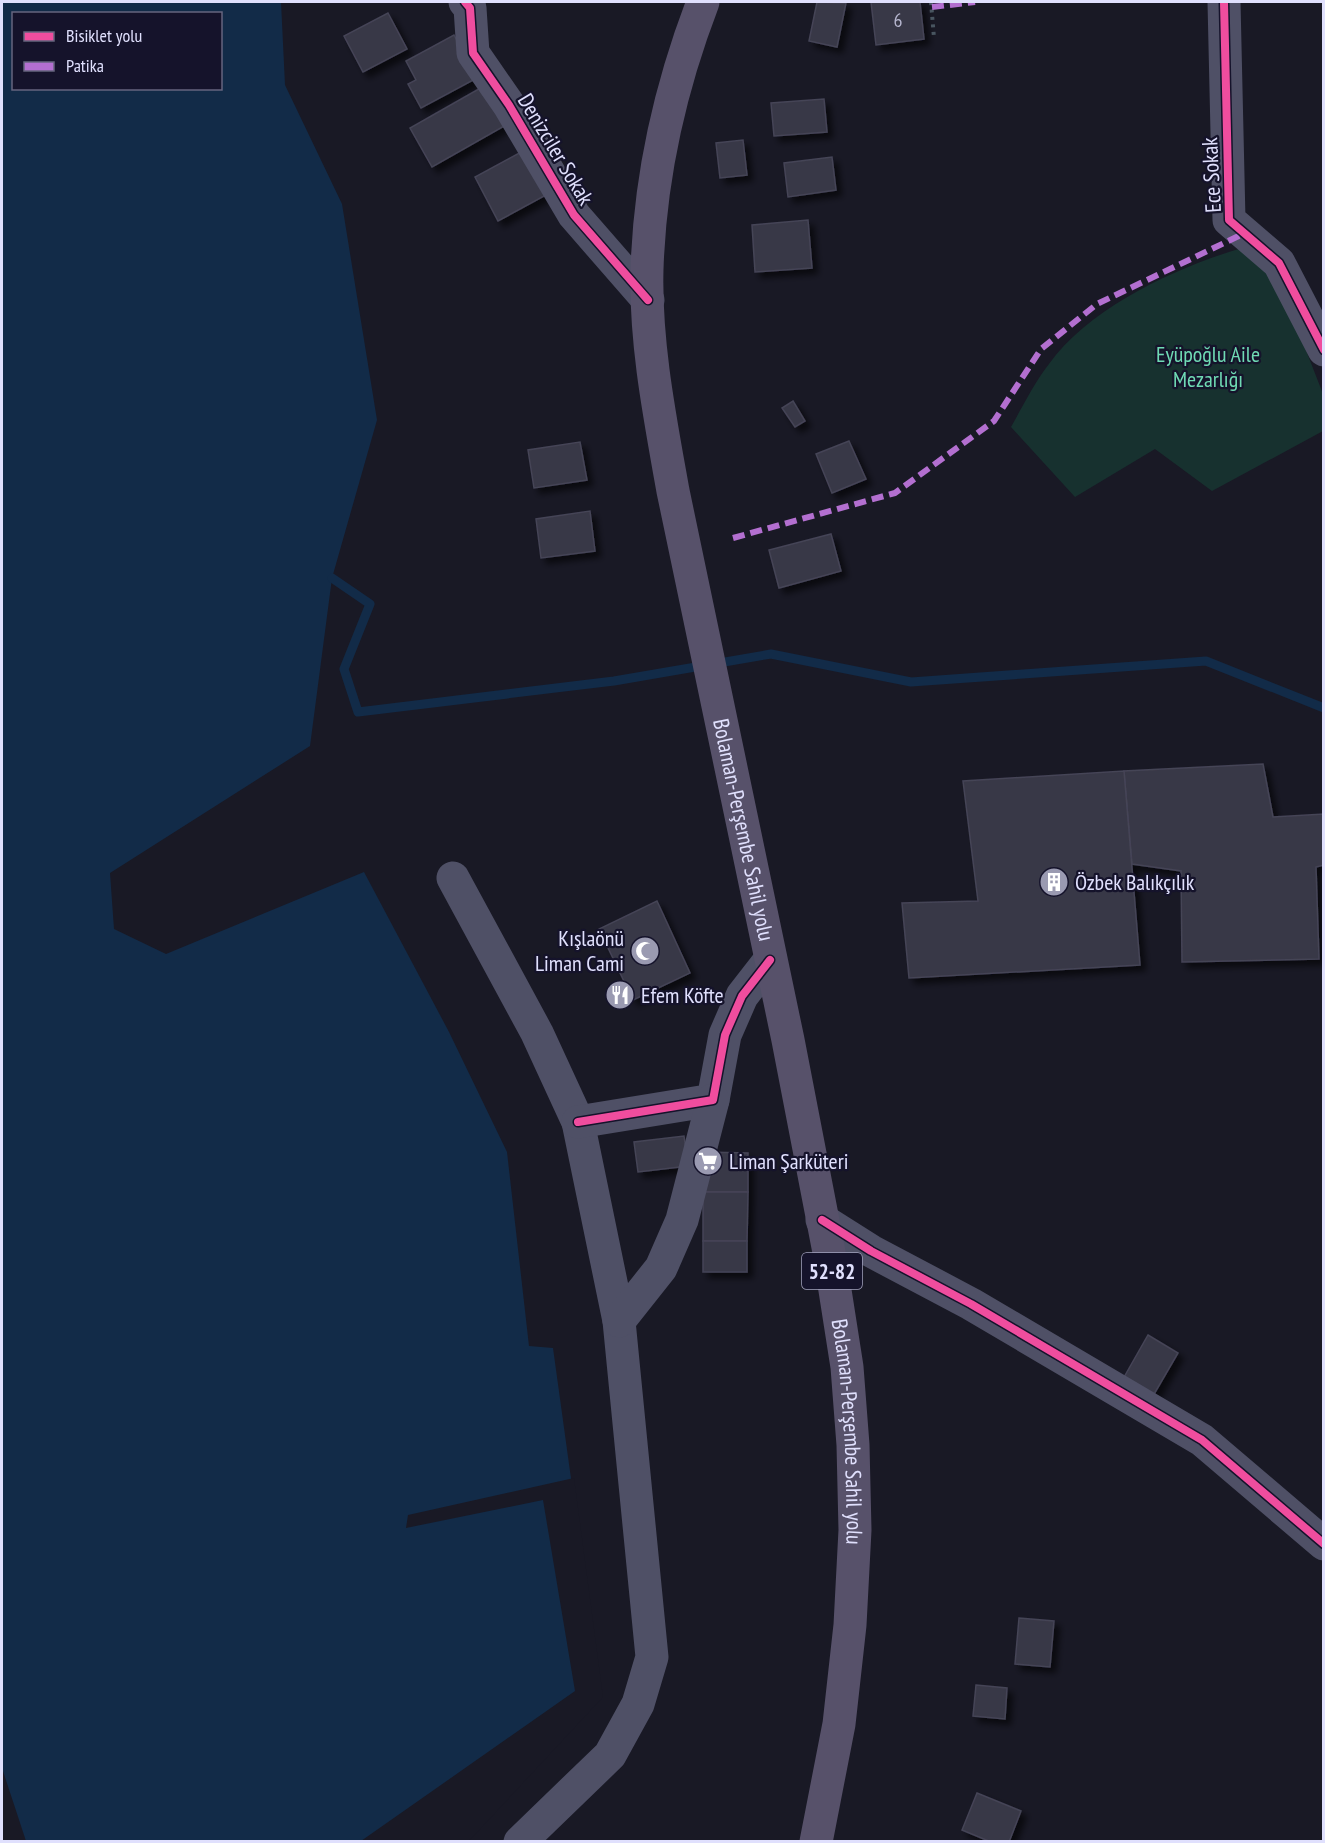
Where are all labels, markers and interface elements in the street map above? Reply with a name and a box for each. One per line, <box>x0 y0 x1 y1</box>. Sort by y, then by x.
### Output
house number: 6 <box>894 7 903 33</box>
legend <box>12 12 222 90</box>
text: Bisiklet yolu <box>66 24 142 47</box>
text: Patika <box>66 54 104 77</box>
street label: Denizciler Sokak <box>512 88 600 210</box>
street label: Ece Sokak <box>1195 136 1227 213</box>
park label: Eyüpoğlu Aile Mezarlığı <box>1156 340 1260 393</box>
street label: Bolaman-Perşembe Sahil yolu <box>707 716 781 943</box>
building icon: Özbek Balıkçılık <box>1038 866 1070 898</box>
place label: Özbek Balıkçılık <box>1075 868 1195 896</box>
place label: Kışlaönü Liman Cami <box>535 924 624 977</box>
mosque icon: Kışlaönü Liman Cami <box>629 935 661 967</box>
restaurant icon: Efem Köfte <box>604 979 636 1011</box>
place label: Efem Köfte <box>641 981 724 1009</box>
supermarket icon: Liman Şarküteri <box>692 1145 724 1177</box>
place label: Liman Şarküteri <box>729 1147 848 1175</box>
road number: 52-82 <box>802 1253 862 1289</box>
street label: Bolaman-Perşembe Sahil yolu <box>826 1317 869 1545</box>

